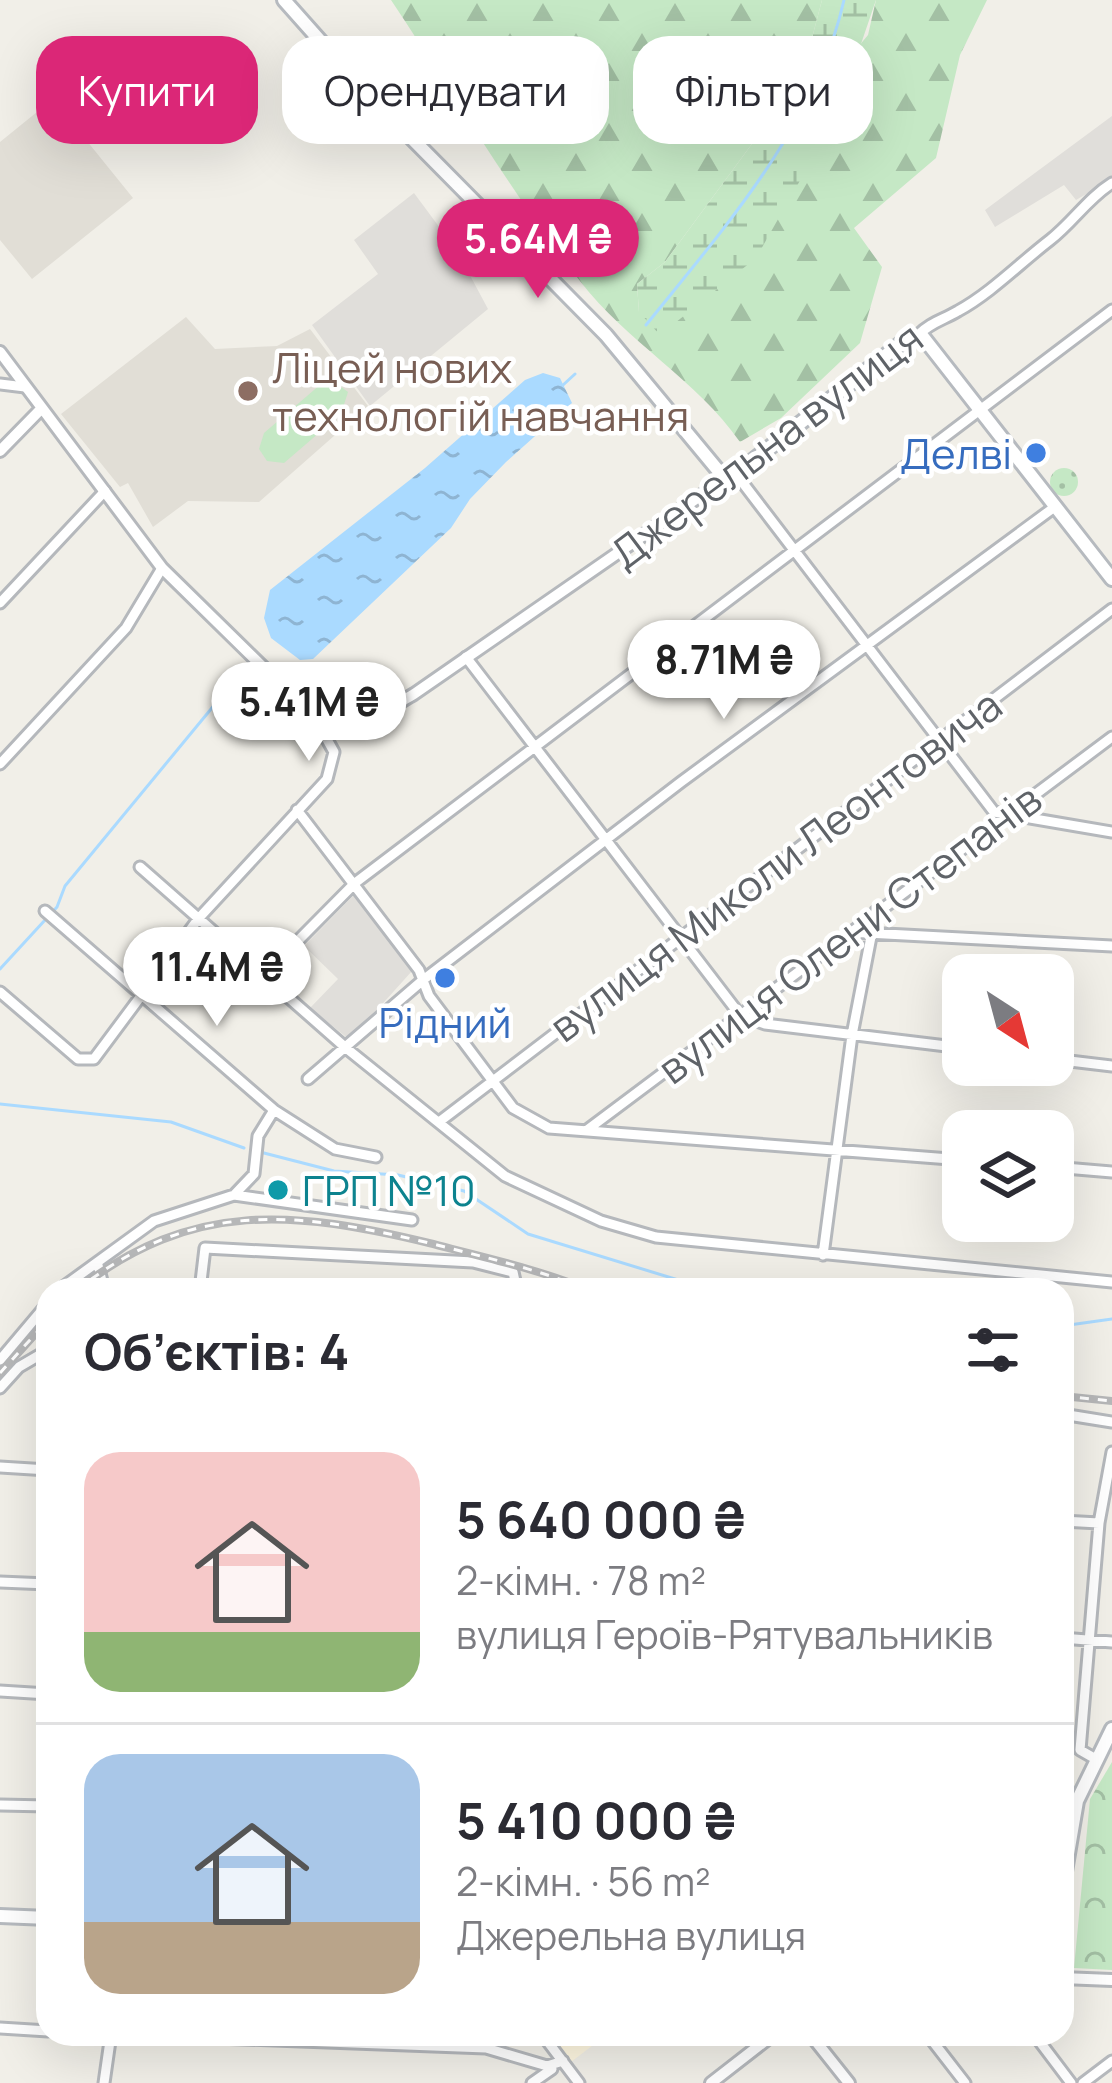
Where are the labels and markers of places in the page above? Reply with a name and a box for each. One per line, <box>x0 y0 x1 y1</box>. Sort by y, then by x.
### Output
pin: 5.64M ₴ <box>427 199 649 301</box>
place label: Ліцей нових технологій навчання <box>272 338 689 444</box>
marker: Ліцей нових технологій навчання <box>235 378 261 404</box>
place label: Делві <box>900 424 1012 482</box>
marker: Делві <box>1023 440 1049 466</box>
pin: 8.71M ₴ <box>613 620 835 722</box>
pin: 5.41M ₴ <box>198 662 420 764</box>
pin: 11.4M ₴ <box>106 927 328 1029</box>
marker: Рідний <box>432 965 458 991</box>
place label: Рідний <box>379 993 511 1051</box>
place label: ГРП №10 <box>302 1161 476 1219</box>
marker: ГРП №10 <box>265 1177 291 1203</box>

